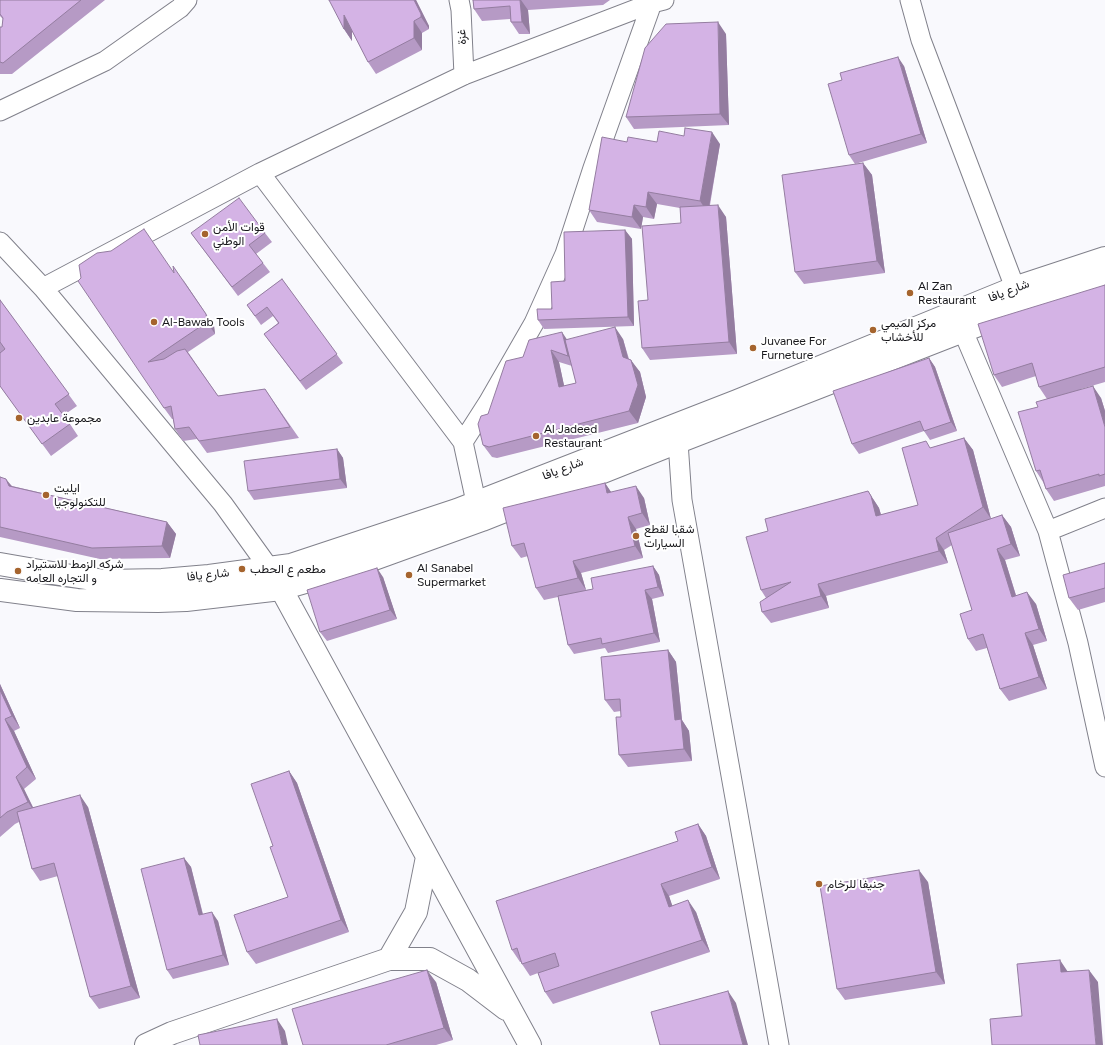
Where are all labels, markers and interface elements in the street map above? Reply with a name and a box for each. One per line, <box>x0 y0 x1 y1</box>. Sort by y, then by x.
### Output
street label: غزة <box>454 29 470 45</box>
place label: قوات الأمن الوطني <box>213 220 265 248</box>
marker: قوات الأمن الوطني <box>200 229 210 239</box>
street label: شارع يافا <box>987 277 1031 305</box>
place label: Al Zan Restaurant <box>918 279 976 307</box>
marker: Al Zan Restaurant <box>905 288 915 298</box>
place label: Al-Bawab Tools <box>162 315 245 329</box>
place label: مركز الميمي للأخشاب <box>881 316 936 344</box>
marker: Al-Bawab Tools <box>149 317 159 327</box>
marker: مركز الميمي للأخشاب <box>868 325 878 335</box>
place label: Juvanee For Furneture <box>761 334 826 362</box>
marker: Juvanee For Furneture <box>748 343 758 353</box>
place label: مجموعة عابدين <box>27 411 101 425</box>
marker: مجموعة عابدين <box>14 413 24 423</box>
place label: Al Jadeed Restaurant <box>544 422 602 450</box>
marker: Al Jadeed Restaurant <box>531 431 541 441</box>
street label: شارع يافا <box>541 455 585 483</box>
place label: ايليت للتكنولوجيا <box>54 481 106 509</box>
marker: ايليت للتكنولوجيا <box>41 490 51 500</box>
place label: شقبا لقطع السيارات <box>644 522 694 550</box>
marker: شقبا لقطع السيارات <box>631 531 641 541</box>
place label: شركه الزمط للاستيراد و التجاره العامه <box>26 557 124 585</box>
place label: Al Sanabel Supermarket <box>417 561 486 589</box>
place label: مطعم ع الحطب <box>250 562 326 576</box>
marker: مطعم ع الحطب <box>237 564 247 574</box>
marker: شركه الزمط للاستيراد و التجاره العامه <box>13 566 23 576</box>
street label: شارع يافا <box>186 566 230 584</box>
marker: Al Sanabel Supermarket <box>404 570 414 580</box>
place label: جنيفا للرخام <box>827 877 885 891</box>
marker: جنيفا للرخام <box>814 879 824 889</box>

